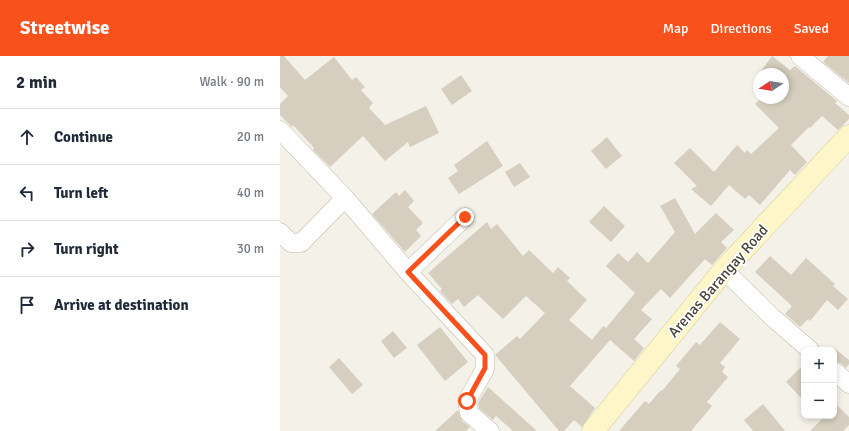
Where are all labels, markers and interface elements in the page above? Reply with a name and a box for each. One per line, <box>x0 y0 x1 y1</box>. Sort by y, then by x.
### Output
text: Streetwise <box>20 16 110 40</box>
text: Map <box>663 20 689 37</box>
text: Directions <box>711 20 772 37</box>
text: Saved <box>794 20 829 37</box>
north arrow <box>753 68 789 104</box>
text: 2 min <box>16 72 57 93</box>
text: Walk · 90 m <box>200 74 264 90</box>
icon: ahead <box>16 126 38 148</box>
text: Continue <box>54 128 113 146</box>
text: 20 m <box>237 129 264 145</box>
icon: left <box>16 182 38 204</box>
text: Turn left <box>54 184 108 202</box>
text: 40 m <box>237 185 264 201</box>
route end <box>456 208 474 226</box>
street label: Arenas Barangay Road <box>664 221 772 341</box>
icon: right <box>16 238 38 260</box>
text: Turn right <box>54 240 119 258</box>
text: 30 m <box>237 241 264 257</box>
icon: arrive <box>16 294 38 316</box>
text: Arrive at destination <box>54 296 189 314</box>
map controls <box>801 347 837 419</box>
button: + <box>801 347 837 383</box>
button: − <box>801 383 837 419</box>
route start <box>458 392 476 410</box>

